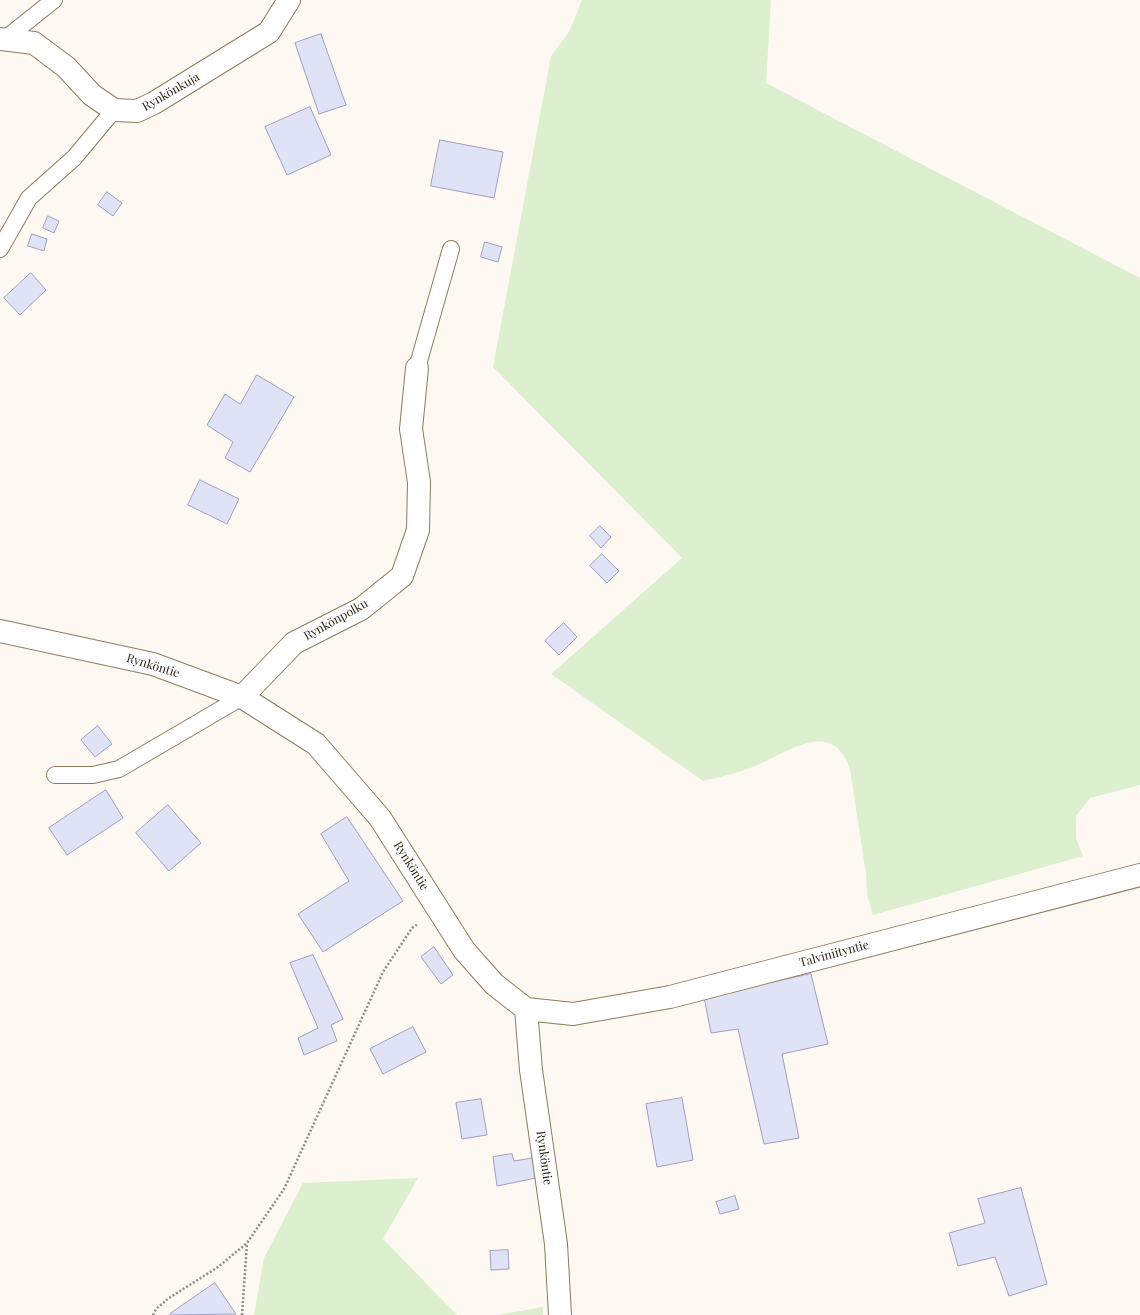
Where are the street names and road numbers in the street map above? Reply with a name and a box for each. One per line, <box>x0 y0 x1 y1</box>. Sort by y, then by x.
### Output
street label: Rynkönkuja <box>140 70 202 114</box>
street label: Rynkönpolku <box>301 596 371 644</box>
street label: Rynköntie <box>125 651 181 681</box>
street label: Rynköntie <box>390 839 432 893</box>
street label: Talviniityntie <box>798 938 870 970</box>
street label: Rynköntie <box>533 1130 555 1186</box>

